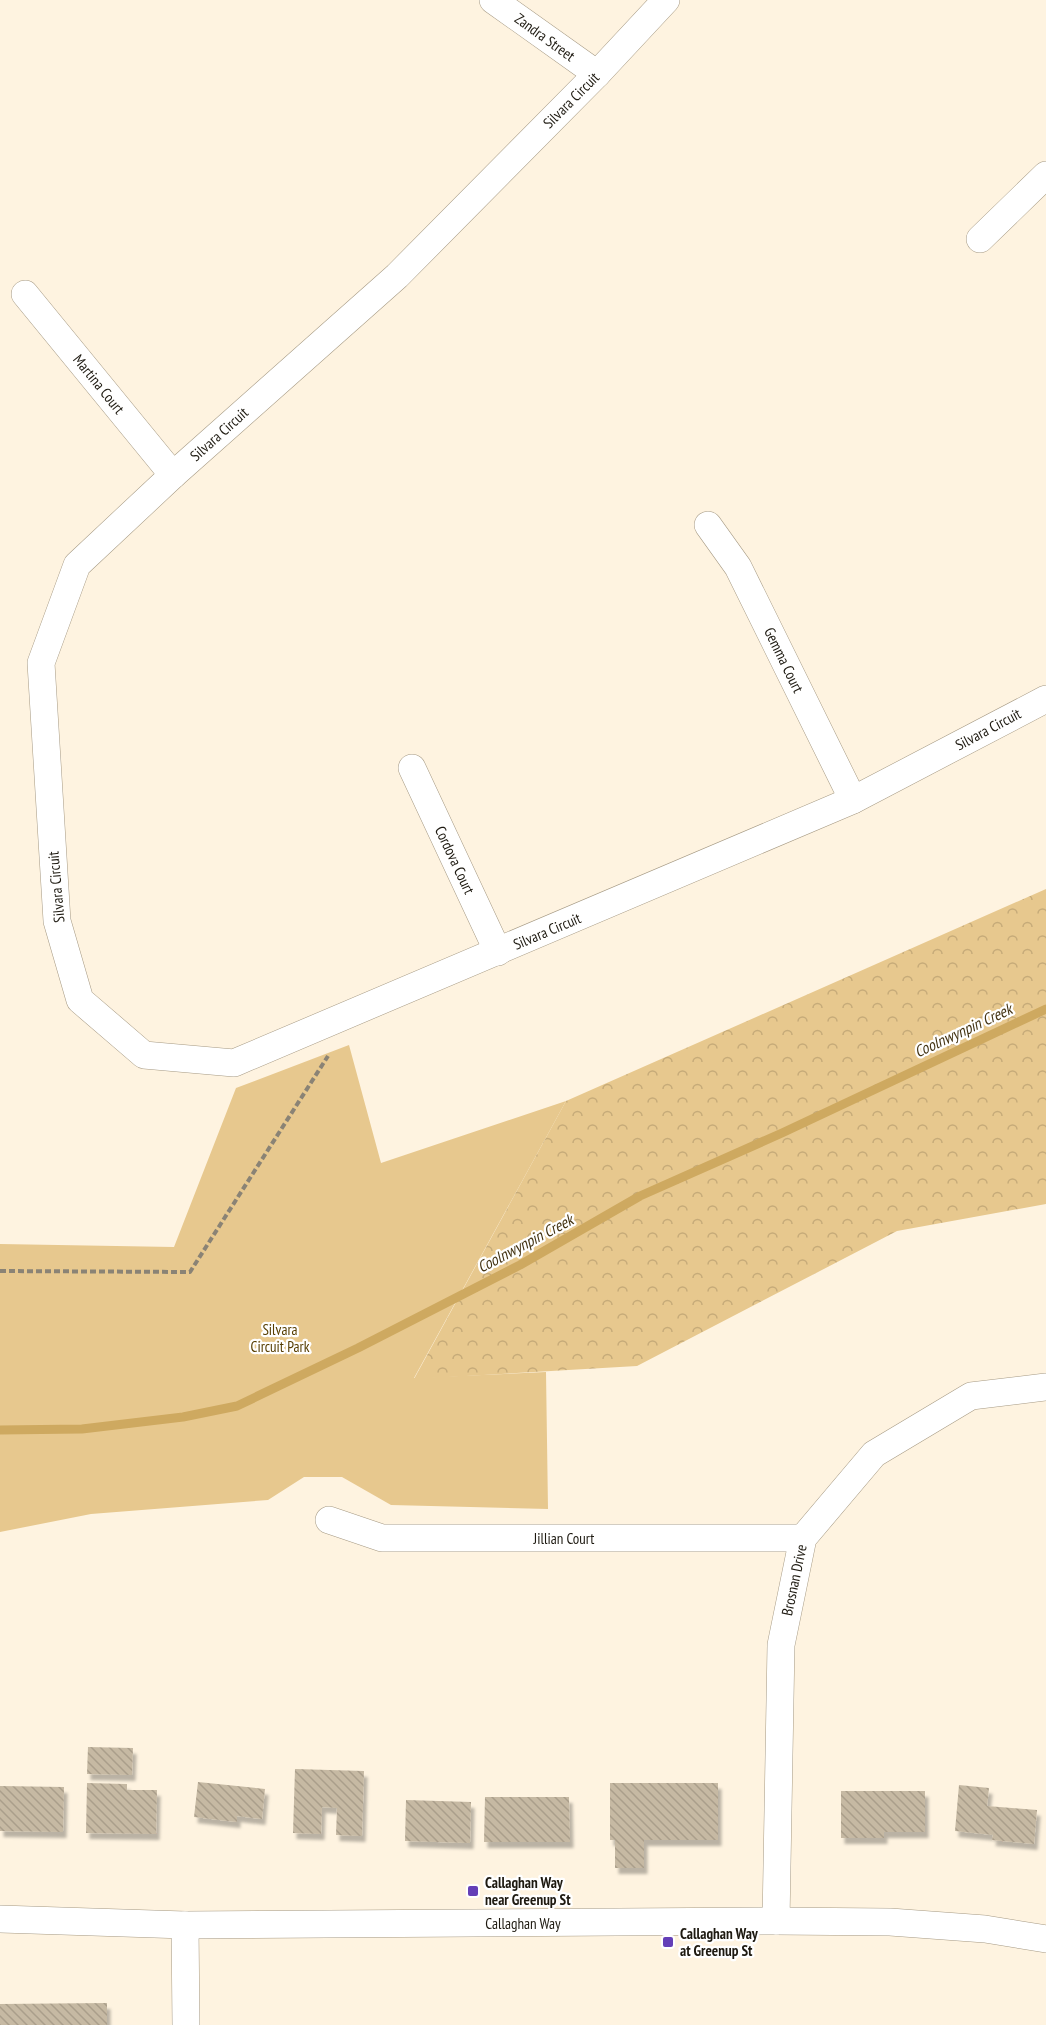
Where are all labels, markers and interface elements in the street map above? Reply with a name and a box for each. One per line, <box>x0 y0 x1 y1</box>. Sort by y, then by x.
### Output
street label: Zandra Street <box>511 9 579 65</box>
street label: Silvara Circuit <box>539 68 603 132</box>
street label: Martina Court <box>69 350 129 418</box>
street label: Silvara Circuit <box>186 403 252 465</box>
street label: Gemma Court <box>760 624 808 696</box>
street label: Silvara Circuit <box>952 704 1024 754</box>
street label: Cordova Court <box>431 823 479 897</box>
street label: Silvara Circuit <box>43 850 69 924</box>
street label: Silvara Circuit <box>510 908 584 954</box>
water label: Coolnwynpin Creek <box>911 998 1017 1061</box>
water label: Coolnwynpin Creek <box>474 1209 578 1277</box>
park label: Silvara Circuit Park <box>251 1320 310 1356</box>
street label: Jillian Court <box>533 1529 594 1548</box>
street label: Brosnan Drive <box>777 1543 811 1617</box>
place label: Callaghan Way near Greenup St <box>485 1873 571 1909</box>
marker: Callaghan Way near Greenup St <box>466 1884 480 1898</box>
street label: Callaghan Way <box>485 1914 561 1933</box>
place label: Callaghan Way at Greenup St <box>680 1924 759 1960</box>
marker: Callaghan Way at Greenup St <box>661 1935 675 1949</box>

